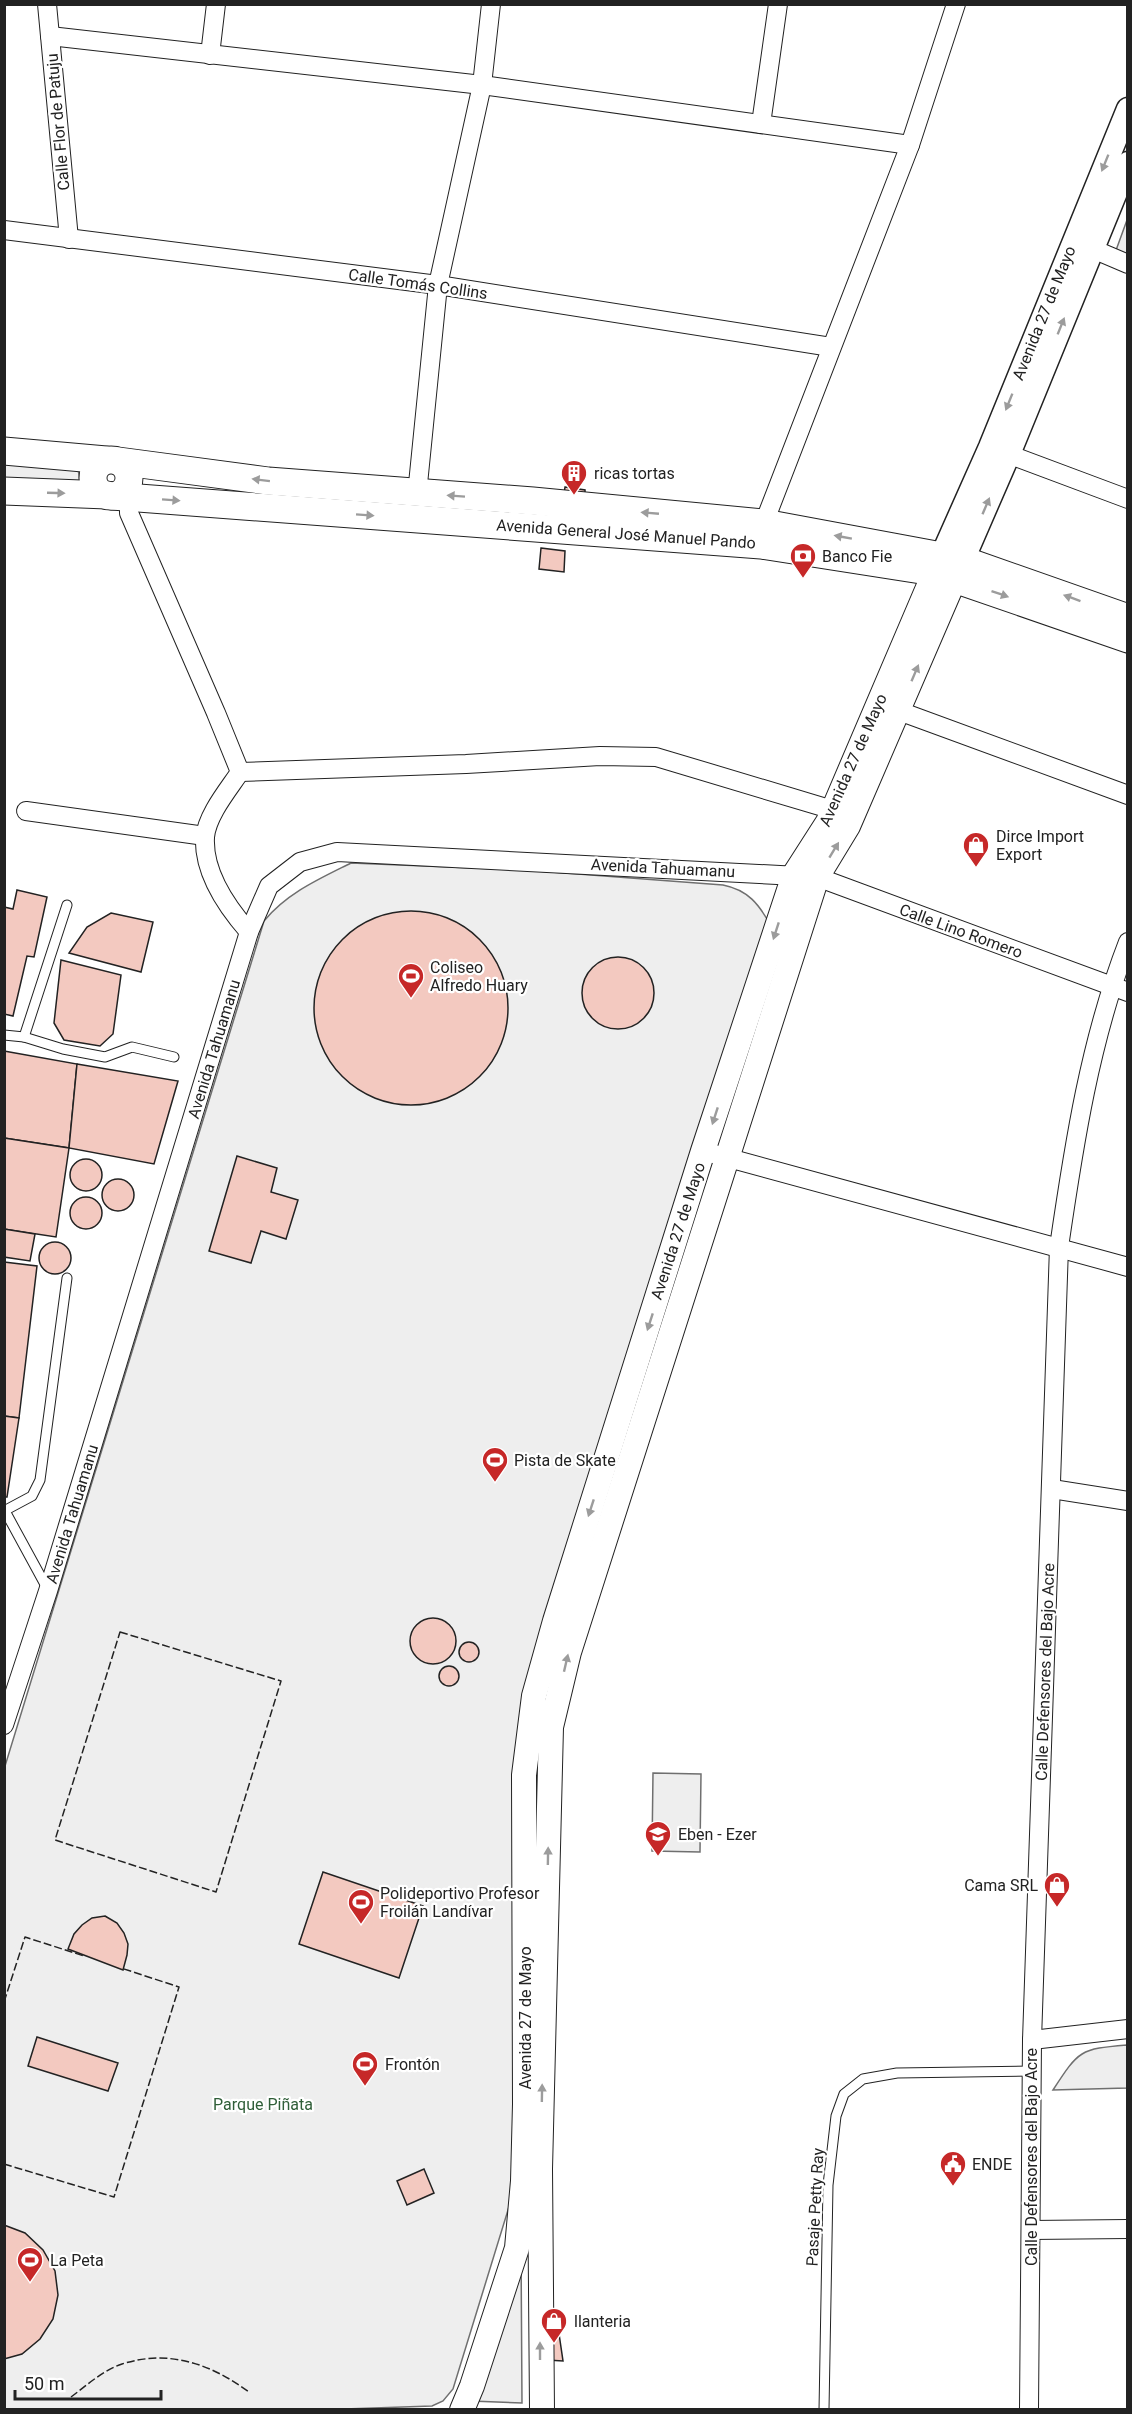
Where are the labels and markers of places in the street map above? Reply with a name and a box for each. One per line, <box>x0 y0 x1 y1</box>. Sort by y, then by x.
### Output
building icon: ricas tortas <box>559 458 589 496</box>
place label: ricas tortas <box>594 464 675 483</box>
bank icon: Banco Fie <box>788 541 818 579</box>
place label: Banco Fie <box>822 547 892 566</box>
place label: Dirce Import Export <box>996 827 1084 864</box>
shop icon: Dirce Import Export <box>961 830 991 868</box>
place label: Coliseo Alfredo Huary <box>430 958 528 995</box>
sports icon: Coliseo Alfredo Huary <box>396 961 426 999</box>
sports icon: Pista de Skate <box>480 1445 510 1483</box>
place label: Pista de Skate <box>514 1451 616 1470</box>
school or university icon: Eben - Ezer <box>643 1819 673 1857</box>
place label: Eben - Ezer <box>678 1825 757 1844</box>
shop icon: Cama SRL <box>1042 1870 1072 1908</box>
place label: Cama SRL <box>964 1876 1038 1895</box>
place label: Polideportivo Profesor Froilán Landívar <box>380 1884 540 1921</box>
sports icon: Polideportivo Profesor Froilán Landívar <box>346 1887 376 1925</box>
sports icon: Frontón <box>350 2049 380 2087</box>
place label: Frontón <box>385 2055 440 2074</box>
public building icon: ENDE <box>938 2149 968 2187</box>
place label: ENDE <box>972 2155 1012 2174</box>
sports icon: La Peta <box>15 2245 45 2283</box>
place label: La Peta <box>50 2251 104 2270</box>
shop icon: llanteria <box>539 2306 569 2344</box>
place label: llanteria <box>574 2312 631 2331</box>

